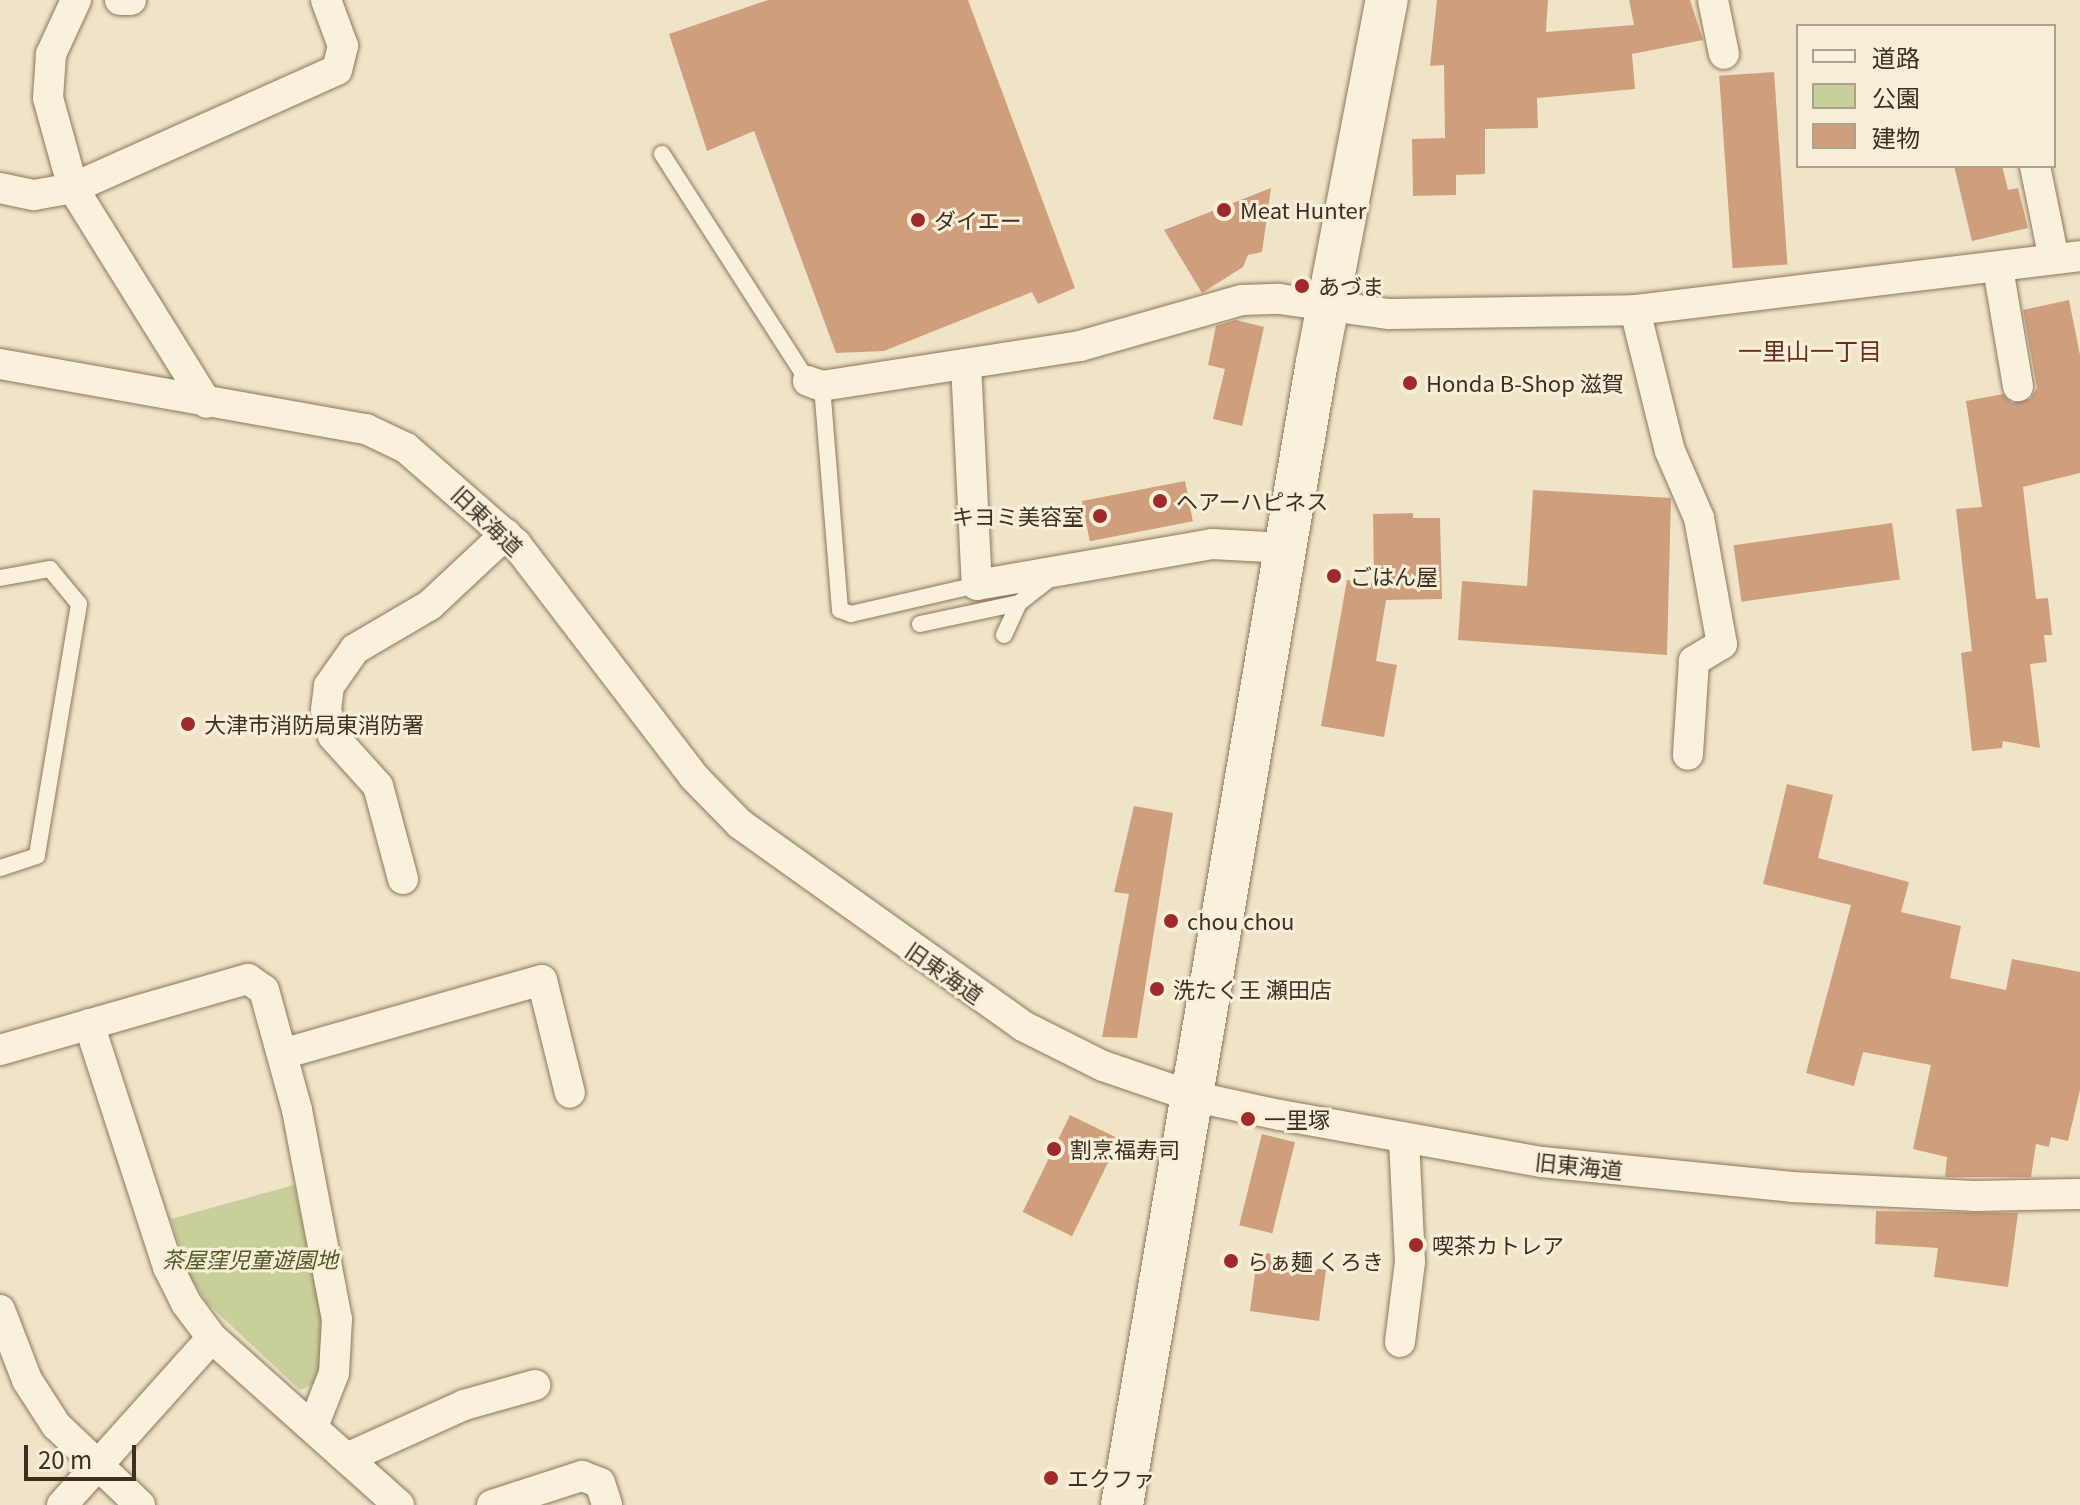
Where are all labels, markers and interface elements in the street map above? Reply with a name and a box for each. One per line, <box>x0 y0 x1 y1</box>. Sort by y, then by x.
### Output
legend <box>1796 24 2056 168</box>
text: 道路 <box>1872 39 1920 74</box>
text: 公園 <box>1872 79 1920 114</box>
text: 建物 <box>1872 119 1920 154</box>
place label: Meat Hunter <box>1240 197 1366 223</box>
marker: Meat Hunter <box>1215 201 1233 219</box>
place label: ダイエー <box>934 207 1022 233</box>
marker: ダイエー <box>909 211 927 229</box>
place label: あづま <box>1318 273 1384 299</box>
marker: あづま <box>1293 277 1311 295</box>
district label: 一里山一丁目 <box>1738 336 1882 364</box>
place label: Honda B-Shop 滋賀 <box>1426 370 1624 396</box>
marker: Honda B-Shop 滋賀 <box>1401 374 1419 392</box>
street label: 旧東海道 <box>447 480 529 560</box>
place label: ヘアーハピネス <box>1176 488 1329 514</box>
marker: ヘアーハピネス <box>1151 492 1169 510</box>
place label: キヨミ美容室 <box>952 503 1084 529</box>
marker: キヨミ美容室 <box>1091 507 1109 525</box>
place label: ごはん屋 <box>1350 563 1438 589</box>
marker: ごはん屋 <box>1325 567 1343 585</box>
place label: 大津市消防局東消防署 <box>204 711 424 737</box>
marker: 大津市消防局東消防署 <box>179 715 197 733</box>
place label: chou chou <box>1187 908 1294 934</box>
marker: chou chou <box>1162 912 1180 930</box>
street label: 旧東海道 <box>901 936 989 1008</box>
place label: 洗たく王 瀬田店 <box>1173 976 1332 1002</box>
marker: 洗たく王 瀬田店 <box>1148 980 1166 998</box>
place label: 一里塚 <box>1264 1106 1330 1132</box>
marker: 一里塚 <box>1239 1110 1257 1128</box>
place label: 割烹福寿司 <box>1070 1136 1180 1162</box>
marker: 割烹福寿司 <box>1045 1140 1063 1158</box>
street label: 旧東海道 <box>1534 1147 1624 1183</box>
place label: 喫茶カトレア <box>1432 1232 1564 1258</box>
marker: 喫茶カトレア <box>1407 1236 1425 1254</box>
park label: 茶屋窪児童遊園地 <box>162 1246 338 1272</box>
place label: らぁ麺 くろき <box>1247 1248 1384 1274</box>
marker: らぁ麺 くろき <box>1222 1252 1240 1270</box>
scale bar <box>28 1429 140 1479</box>
text: 20 m <box>38 1441 92 1476</box>
place label: エクファ <box>1067 1465 1155 1491</box>
marker: エクファ <box>1042 1469 1060 1487</box>

